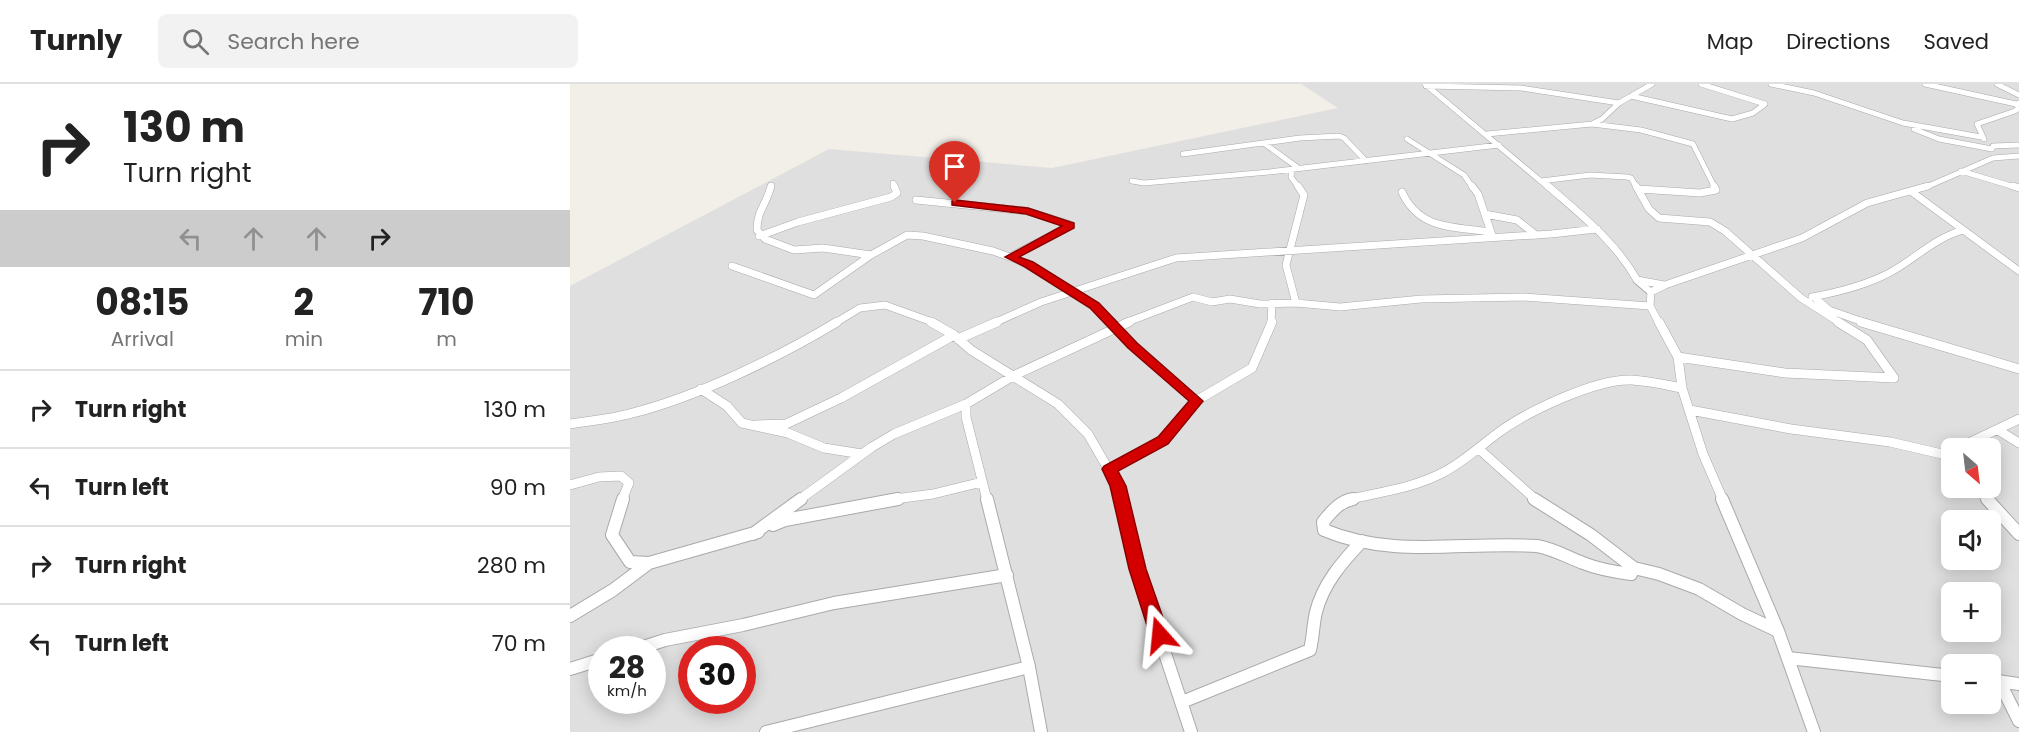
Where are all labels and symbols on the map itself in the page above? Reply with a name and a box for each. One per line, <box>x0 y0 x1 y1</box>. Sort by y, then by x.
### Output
pin <box>929 141 980 203</box>
north arrow <box>1941 438 2001 498</box>
position arrow <box>1128 603 1192 667</box>
speed limit sign: 30 <box>678 636 756 714</box>

